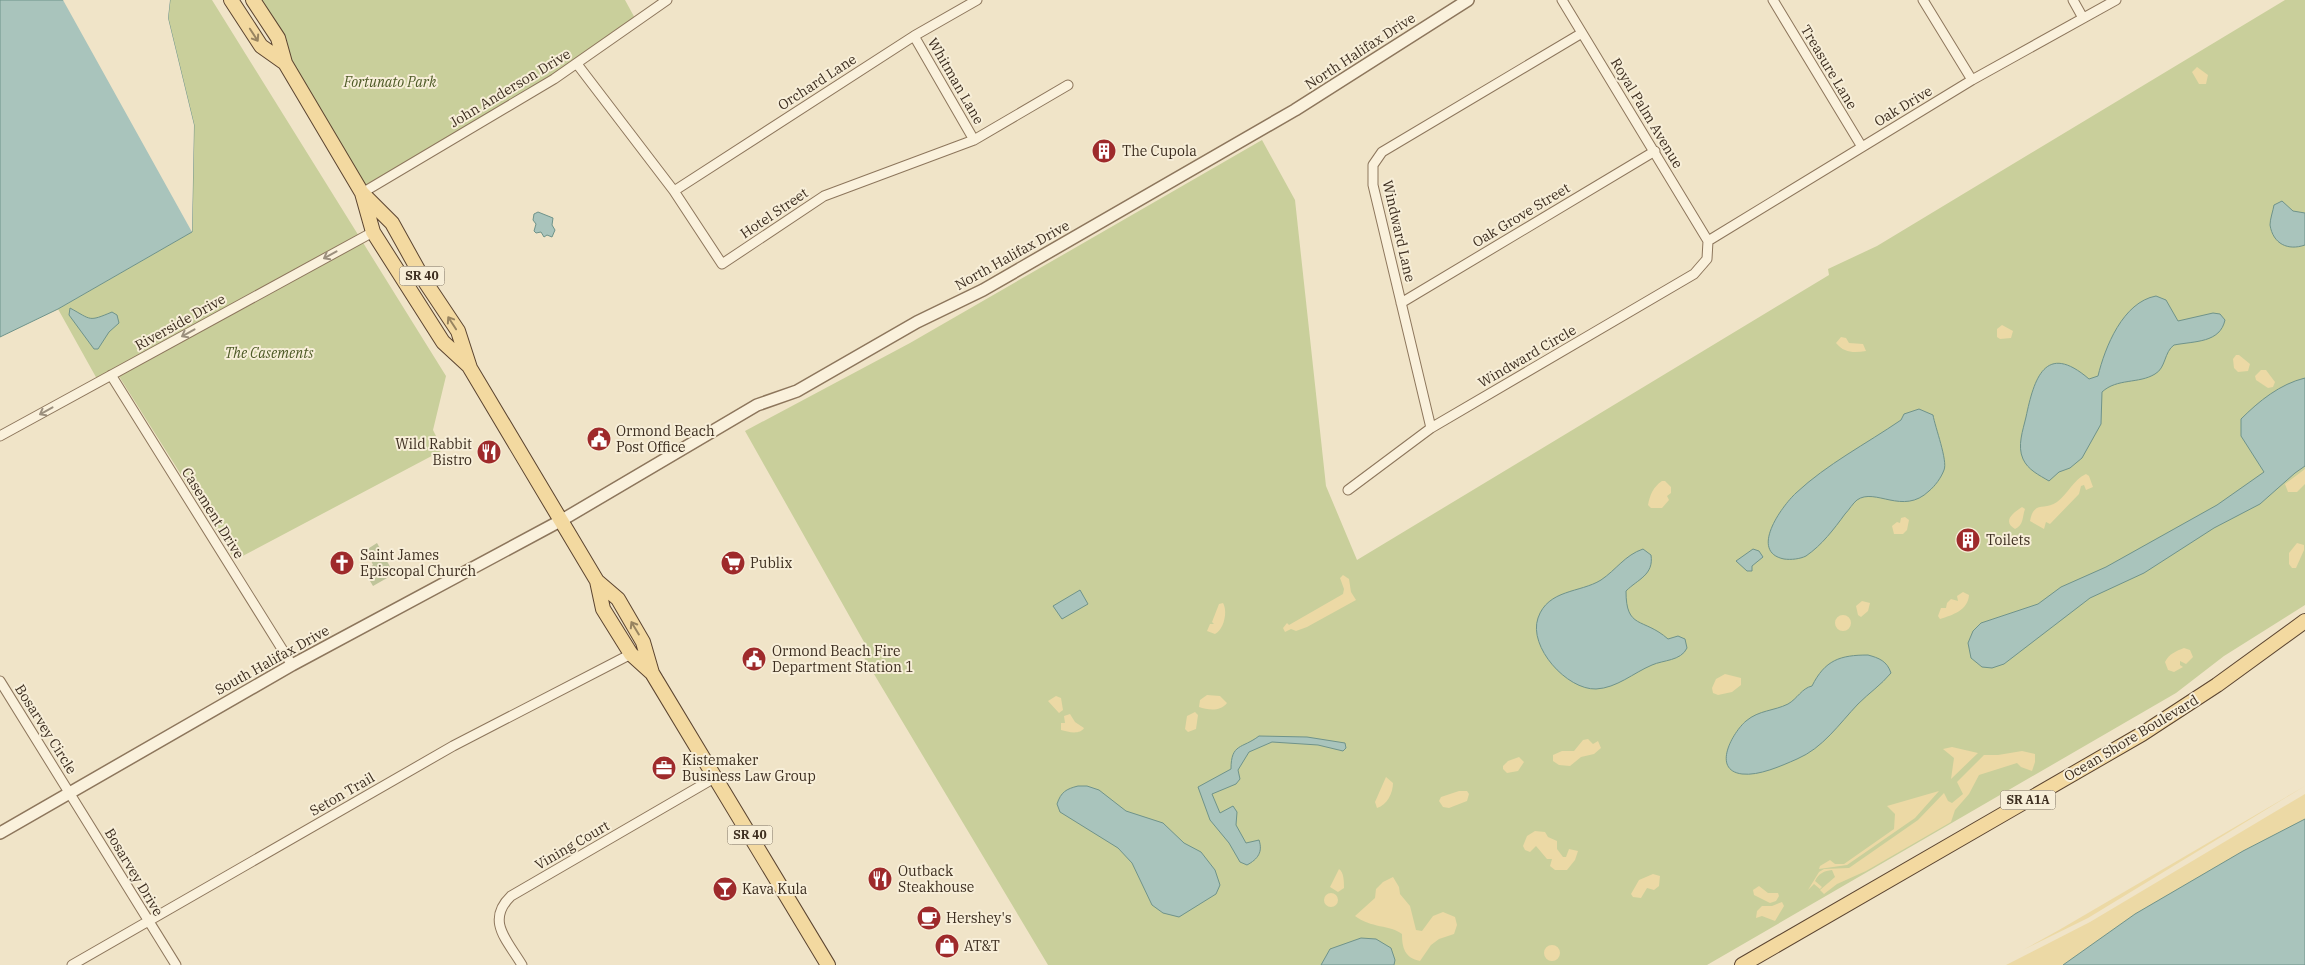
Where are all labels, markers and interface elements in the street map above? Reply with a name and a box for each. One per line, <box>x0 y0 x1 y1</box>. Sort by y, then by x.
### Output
street label: North Halifax Drive <box>1301 9 1419 93</box>
street label: Treasure Lane <box>1797 22 1861 112</box>
one-way arrow <box>250 28 260 42</box>
street label: Whitman Lane <box>924 34 988 128</box>
street label: John Anderson Drive <box>446 45 574 131</box>
street label: Orchard Lane <box>774 50 860 114</box>
street label: Royal Palm Avenue <box>1607 55 1687 171</box>
park label: Fortunato Park <box>343 73 437 91</box>
street label: Oak Drive <box>1871 82 1935 130</box>
building icon: The Cupola <box>1091 138 1117 164</box>
place label: The Cupola <box>1122 142 1197 160</box>
street label: Windward Lane <box>1379 178 1419 284</box>
street label: Oak Grove Street <box>1469 179 1573 251</box>
street label: Hotel Street <box>737 184 811 242</box>
street label: North Halifax Drive <box>952 216 1072 294</box>
one-way arrow <box>323 250 338 260</box>
road number: SR 40 <box>400 266 444 286</box>
street label: Riverside Drive <box>132 290 228 354</box>
one-way arrow <box>447 316 457 330</box>
street label: Windward Circle <box>1475 321 1579 391</box>
one-way arrow <box>181 329 196 338</box>
park label: The Casements <box>225 344 314 362</box>
one-way arrow <box>39 407 53 417</box>
place label: Ormond Beach Post Office <box>616 422 715 456</box>
public building icon: Ormond Beach Post Office <box>586 426 612 452</box>
place label: Wild Rabbit Bistro <box>395 435 472 469</box>
restaurant icon: Wild Rabbit Bistro <box>476 439 502 465</box>
street label: Casement Drive <box>178 464 248 562</box>
building icon: Toilets <box>1955 527 1981 553</box>
place label: Toilets <box>1986 531 2030 549</box>
place label: Saint James Episcopal Church <box>360 546 477 580</box>
church icon: Saint James Episcopal Church <box>329 550 355 576</box>
supermarket icon: Publix <box>720 550 746 576</box>
place label: Publix <box>750 554 792 572</box>
street label: South Halifax Drive <box>212 621 332 699</box>
one-way arrow <box>629 622 639 636</box>
place label: Ormond Beach Fire Department Station 1 <box>772 642 914 676</box>
public building icon: Ormond Beach Fire Department Station 1 <box>741 646 767 672</box>
street label: Bosarvey Circle <box>11 681 81 777</box>
street label: Ocean Shore Boulevard <box>2060 690 2202 785</box>
place label: Kistemaker Business Law Group <box>682 751 816 785</box>
office icon: Kistemaker Business Law Group <box>651 755 677 781</box>
street label: Seton Trail <box>306 768 378 820</box>
road number: SR A1A <box>2000 790 2056 810</box>
street label: Vining Court <box>531 816 613 874</box>
street label: Bosarvey Drive <box>101 825 167 919</box>
road number: SR 40 <box>728 826 772 844</box>
place label: Outback Steakhouse <box>898 862 974 896</box>
restaurant icon: Outback Steakhouse <box>867 866 893 892</box>
bar icon: Kava Kula <box>712 876 738 902</box>
place label: Kava Kula <box>742 880 808 898</box>
cafe icon: Hershey's <box>916 905 942 931</box>
place label: Hershey's <box>946 909 1012 927</box>
shop icon: AT&T <box>934 933 960 959</box>
place label: AT&T <box>964 937 1000 955</box>

